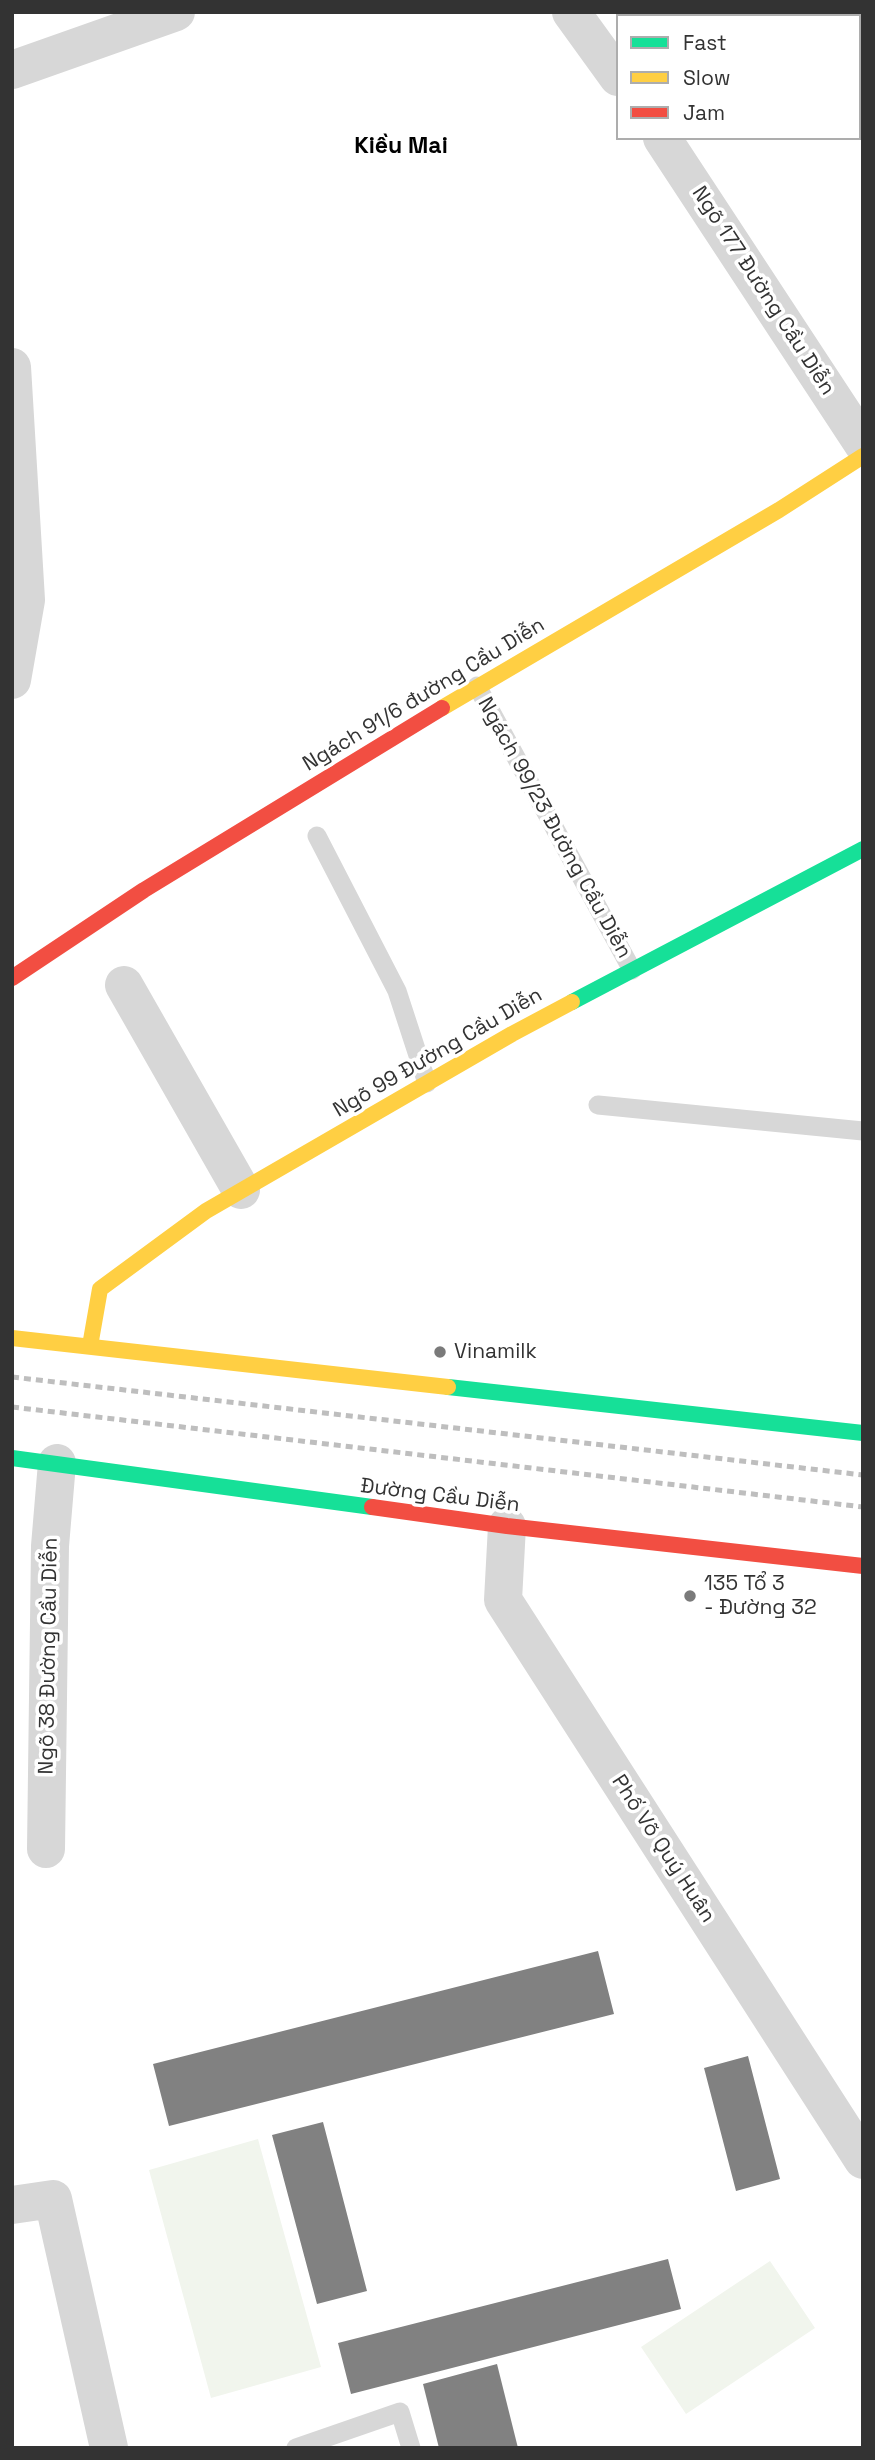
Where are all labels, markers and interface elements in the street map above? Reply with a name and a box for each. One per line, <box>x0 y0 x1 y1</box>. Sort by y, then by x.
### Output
legend <box>616 14 861 140</box>
text: Fast <box>683 29 727 56</box>
text: Slow <box>683 64 731 91</box>
text: Jam <box>683 99 725 126</box>
district label: Kiều Mai <box>354 133 448 161</box>
street label: Ngõ 177 Đường Cầu Diễn <box>686 182 840 400</box>
street label: Ngách 91/6 đường Cầu Diễn <box>299 613 549 777</box>
street label: Ngách 99/23 Đường Cầu Diễn <box>472 693 636 963</box>
street label: Ngõ 99 Đường Cầu Diễn <box>329 983 547 1123</box>
place label: Vinamilk <box>454 1339 537 1365</box>
marker: Vinamilk <box>432 1344 448 1360</box>
street label: Đường Cầu Diễn <box>359 1474 521 1518</box>
street label: Ngõ 38 Đường Cầu Diễn <box>34 1537 64 1775</box>
place label: 135 Tổ 3 - Đường 32 <box>704 1571 817 1621</box>
marker: 135 Tổ 3 - Đường 32 <box>682 1588 698 1604</box>
street label: Phố Võ Quý Huân <box>606 1770 720 1928</box>

